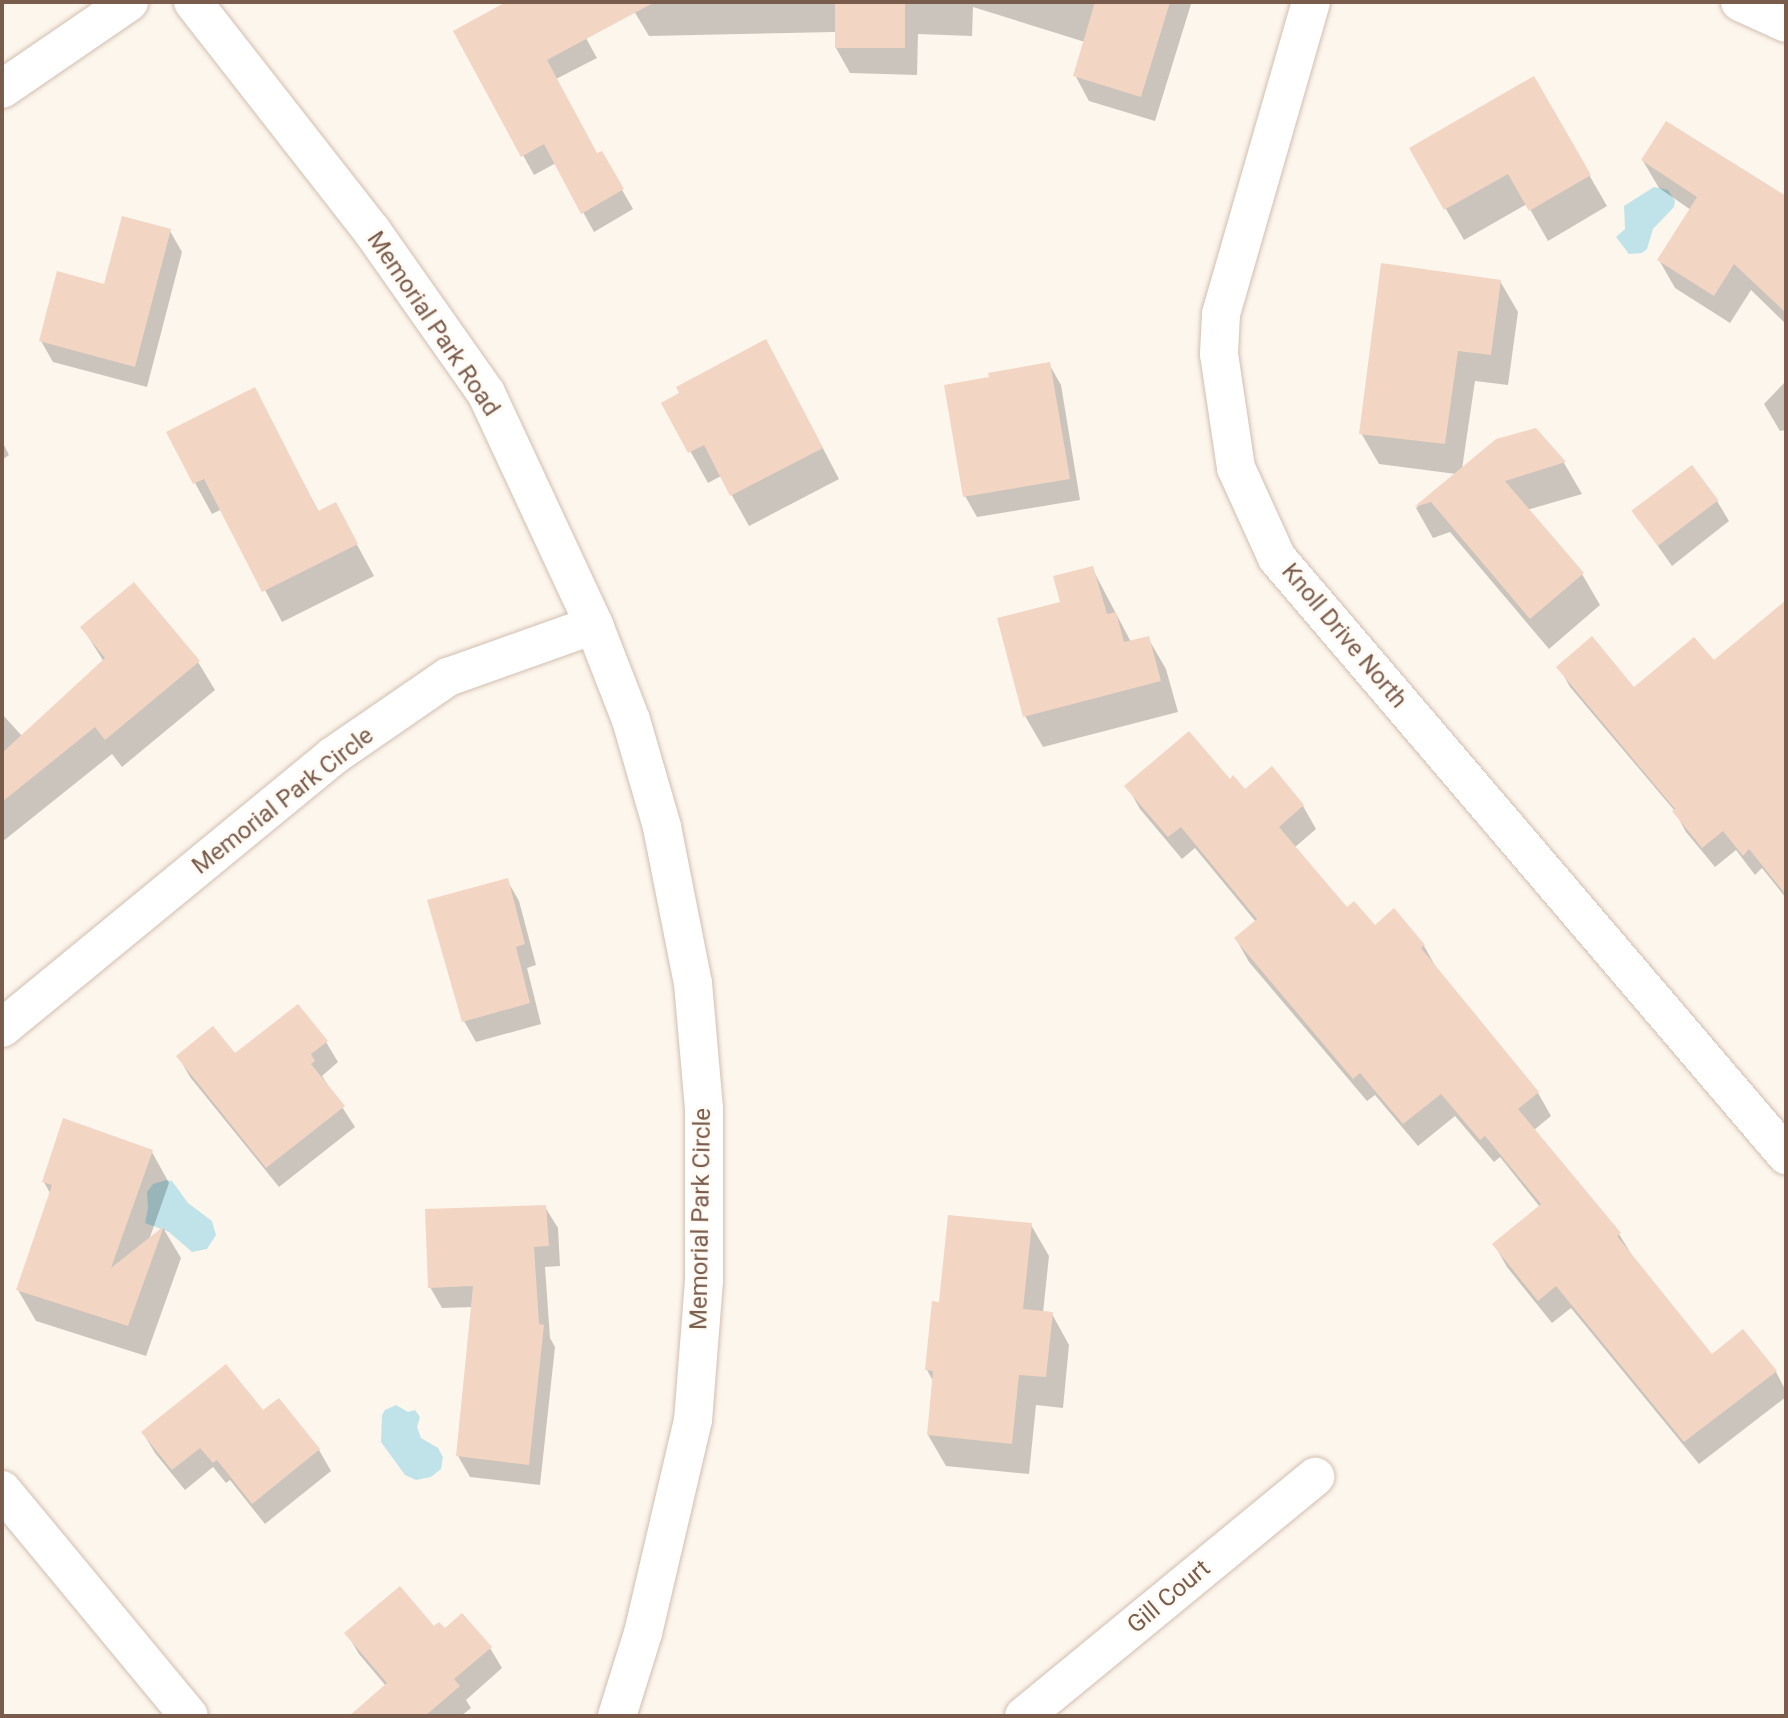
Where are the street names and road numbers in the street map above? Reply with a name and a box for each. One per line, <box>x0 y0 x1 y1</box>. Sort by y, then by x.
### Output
street label: Memorial Park Road <box>360 226 506 422</box>
street label: Knoll Drive North <box>1275 558 1413 714</box>
street label: Memorial Park Circle <box>187 721 379 881</box>
street label: Memorial Park Circle <box>685 1108 717 1330</box>
street label: Gill Court <box>1122 1554 1216 1640</box>

